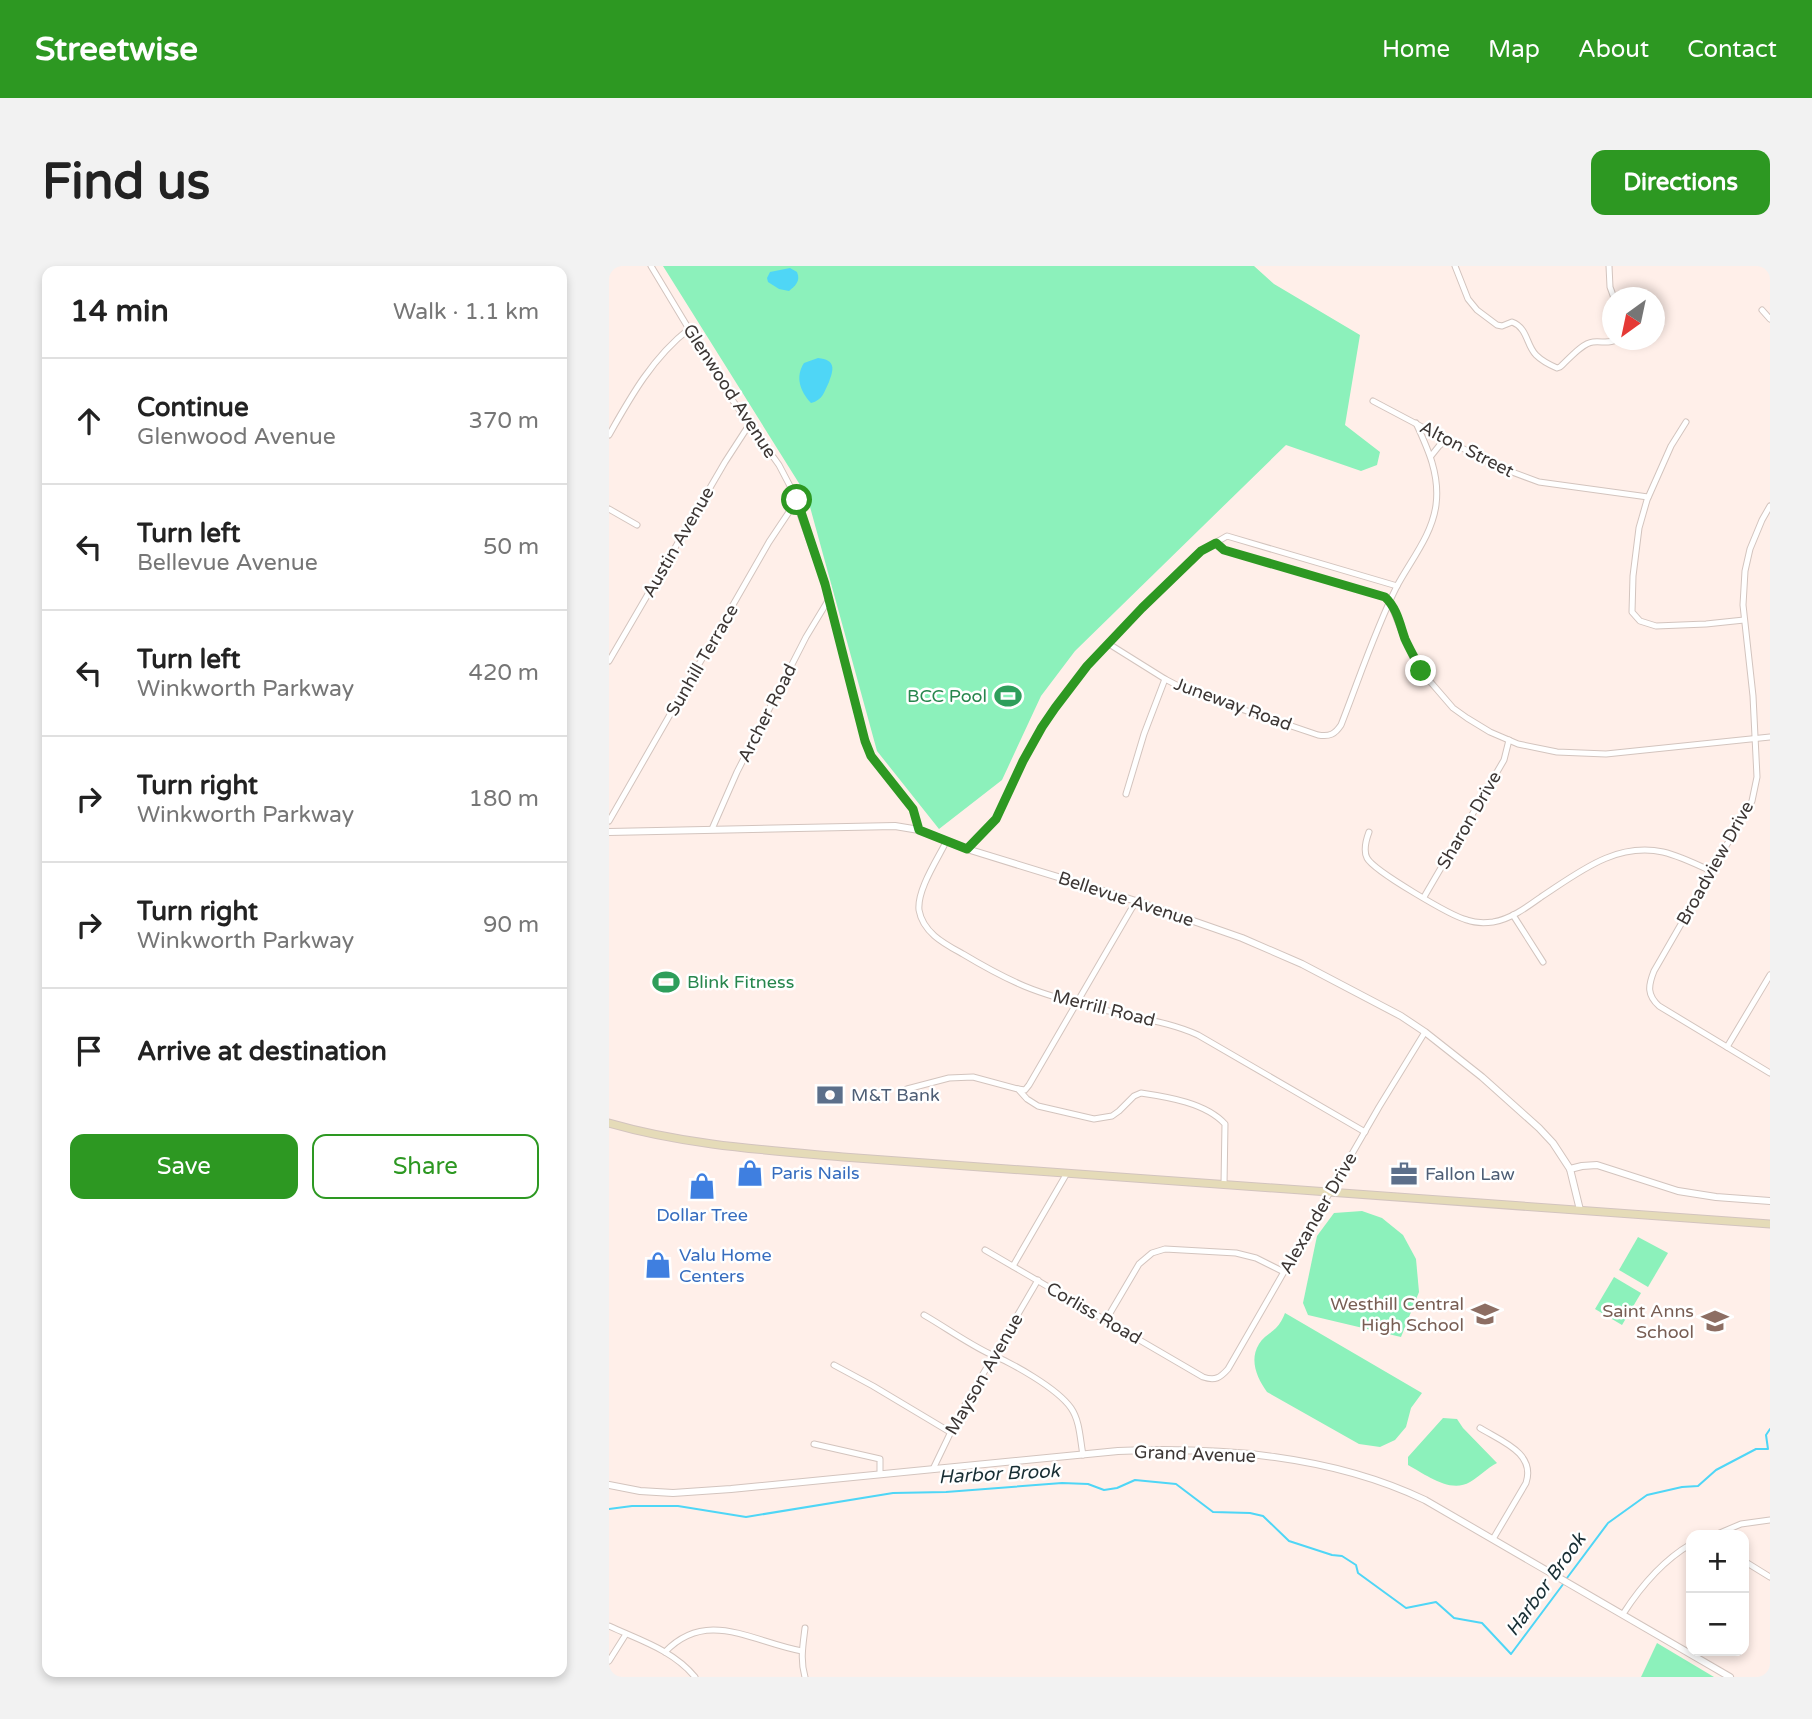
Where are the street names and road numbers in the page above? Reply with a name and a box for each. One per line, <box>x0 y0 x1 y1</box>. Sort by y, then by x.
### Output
street label: Glenwood Avenue <box>678 320 782 462</box>
street label: Alton Street <box>1416 416 1518 482</box>
street label: Austin Avenue <box>637 483 719 601</box>
street label: Sunhill Terrace <box>661 600 743 720</box>
street label: Archer Road <box>733 660 801 766</box>
street label: Juneway Road <box>1171 672 1295 736</box>
street label: Sharon Drive <box>1432 767 1506 873</box>
street label: Broadview Drive <box>1672 797 1758 929</box>
street label: Bellevue Avenue <box>1055 867 1197 931</box>
street label: Merrill Road <box>1051 985 1157 1031</box>
street label: Alexander Drive <box>1274 1149 1362 1277</box>
street label: Corliss Road <box>1043 1277 1145 1349</box>
street label: Mayson Avenue <box>940 1309 1028 1439</box>
street label: Grand Avenue <box>1134 1441 1256 1467</box>

